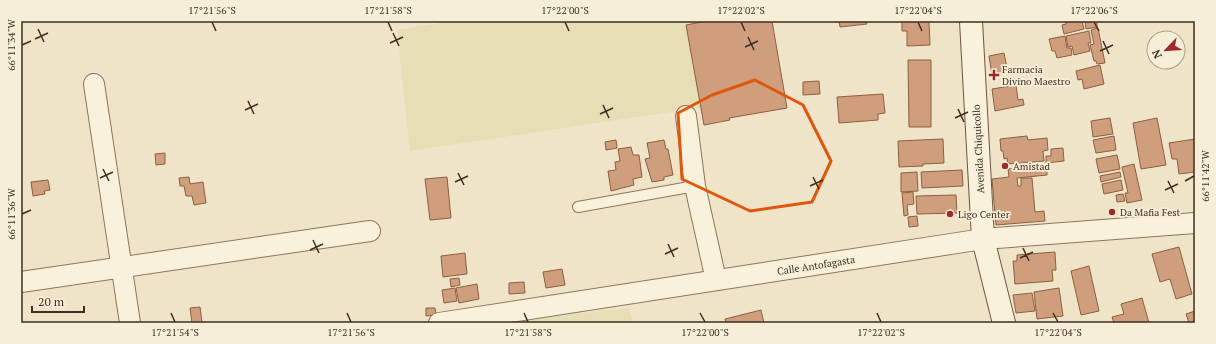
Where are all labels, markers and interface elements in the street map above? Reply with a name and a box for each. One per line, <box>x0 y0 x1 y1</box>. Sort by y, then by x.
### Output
text: 17°21'56"S <box>188 4 236 17</box>
text: 17°21'58"S <box>364 4 412 17</box>
text: 17°22'00"S <box>541 4 589 17</box>
text: 17°22'02"S <box>717 4 765 17</box>
text: 17°22'04"S <box>894 4 942 17</box>
text: 17°22'06"S <box>1070 4 1118 17</box>
text: 66°11'34"W <box>5 19 18 71</box>
north arrow <box>1146 30 1186 70</box>
text: N <box>1149 47 1165 61</box>
place label: Farmacia Divino Maestro <box>1002 63 1071 88</box>
marker: Farmacia Divino Maestro <box>989 70 999 80</box>
street label: Avenida Chiquicollo <box>970 104 987 194</box>
text: 66°11'42"W <box>1199 150 1212 202</box>
place label: Amistad <box>1013 160 1051 173</box>
marker: Amistad <box>1000 161 1010 171</box>
text: 66°11'36"W <box>5 188 18 240</box>
place label: Da Mafia Fest <box>1120 206 1181 219</box>
marker: Da Mafia Fest <box>1107 207 1117 217</box>
place label: Ligo Center <box>958 208 1010 221</box>
marker: Ligo Center <box>945 209 955 219</box>
street label: Calle Antofagasta <box>776 253 856 278</box>
scale bar <box>32 288 84 314</box>
text: 20 m <box>38 294 65 309</box>
text: 17°21'54"S <box>151 326 199 339</box>
text: 17°21'56"S <box>327 326 375 339</box>
text: 17°21'58"S <box>504 326 552 339</box>
text: 17°22'00"S <box>681 326 729 339</box>
text: 17°22'02"S <box>857 326 905 339</box>
text: 17°22'04"S <box>1034 326 1082 339</box>

